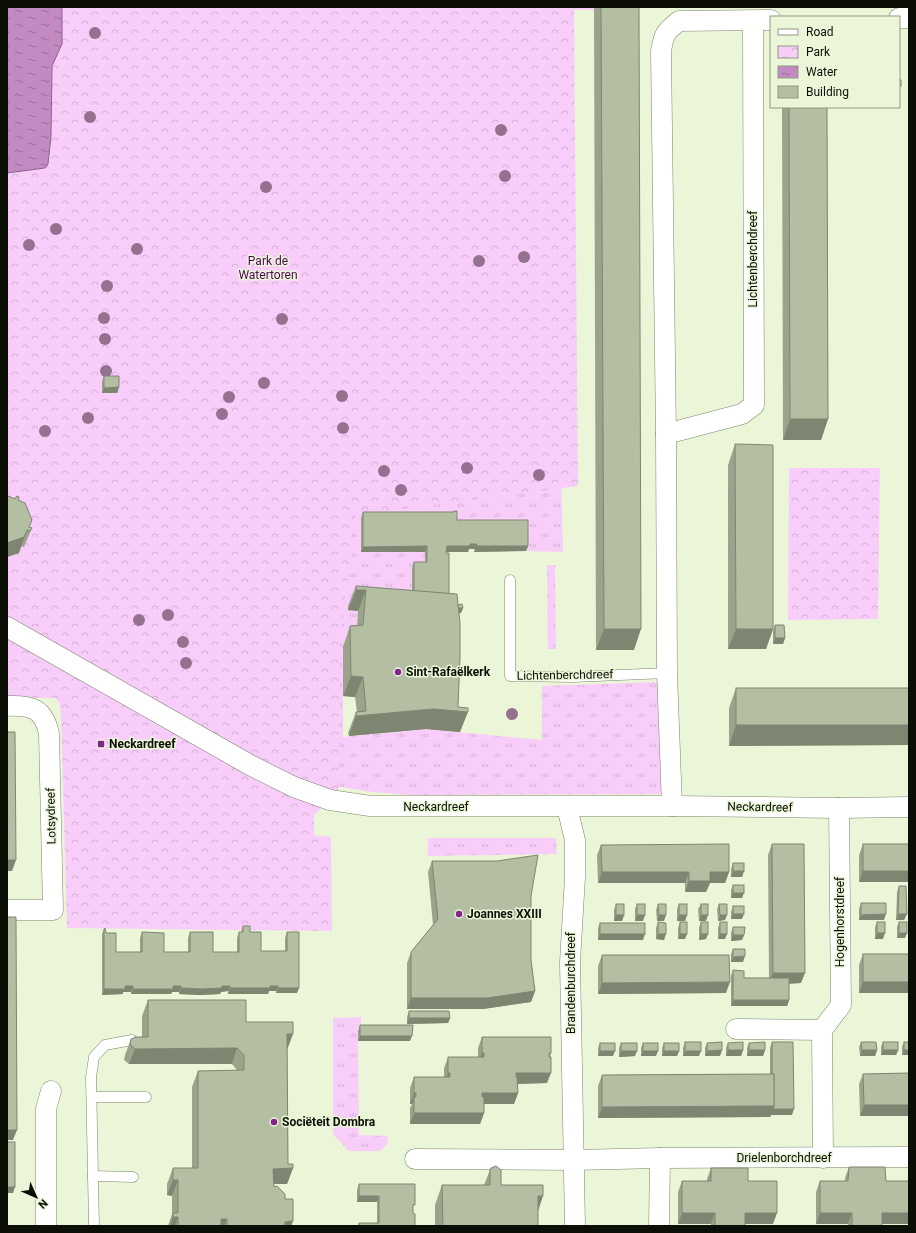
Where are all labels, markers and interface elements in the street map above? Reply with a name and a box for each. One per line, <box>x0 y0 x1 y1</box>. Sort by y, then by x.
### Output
legend <box>770 16 900 108</box>
text: Road <box>806 25 834 39</box>
text: Park <box>806 45 831 59</box>
text: Water <box>806 65 837 79</box>
text: Building <box>806 85 849 99</box>
street label: Lichtenberchdreef <box>746 210 760 307</box>
park label: Park de Watertoren <box>238 254 298 282</box>
place label: Sint-Rafaëlkerk <box>406 665 491 679</box>
marker: Sint-Rafaëlkerk <box>393 667 403 677</box>
street label: Lichtenberchdreef <box>517 667 614 683</box>
place label: Neckardreef <box>109 737 176 751</box>
marker: Neckardreef <box>96 739 106 749</box>
street label: Lotsydreef <box>43 787 58 844</box>
street label: Neckardreef <box>727 799 794 815</box>
street label: Neckardreef <box>403 800 470 814</box>
street label: Hogenhorstdreef <box>833 876 847 967</box>
place label: Joannes XXIII <box>467 907 542 921</box>
marker: Joannes XXIII <box>454 909 464 919</box>
street label: Brandenburchdreef <box>564 931 578 1034</box>
place label: Sociëteit Dombra <box>282 1115 376 1129</box>
marker: Sociëteit Dombra <box>269 1117 279 1127</box>
street label: Drielenborchdreef <box>736 1151 832 1165</box>
north arrow <box>16 1177 56 1217</box>
text: N <box>35 1196 50 1211</box>

